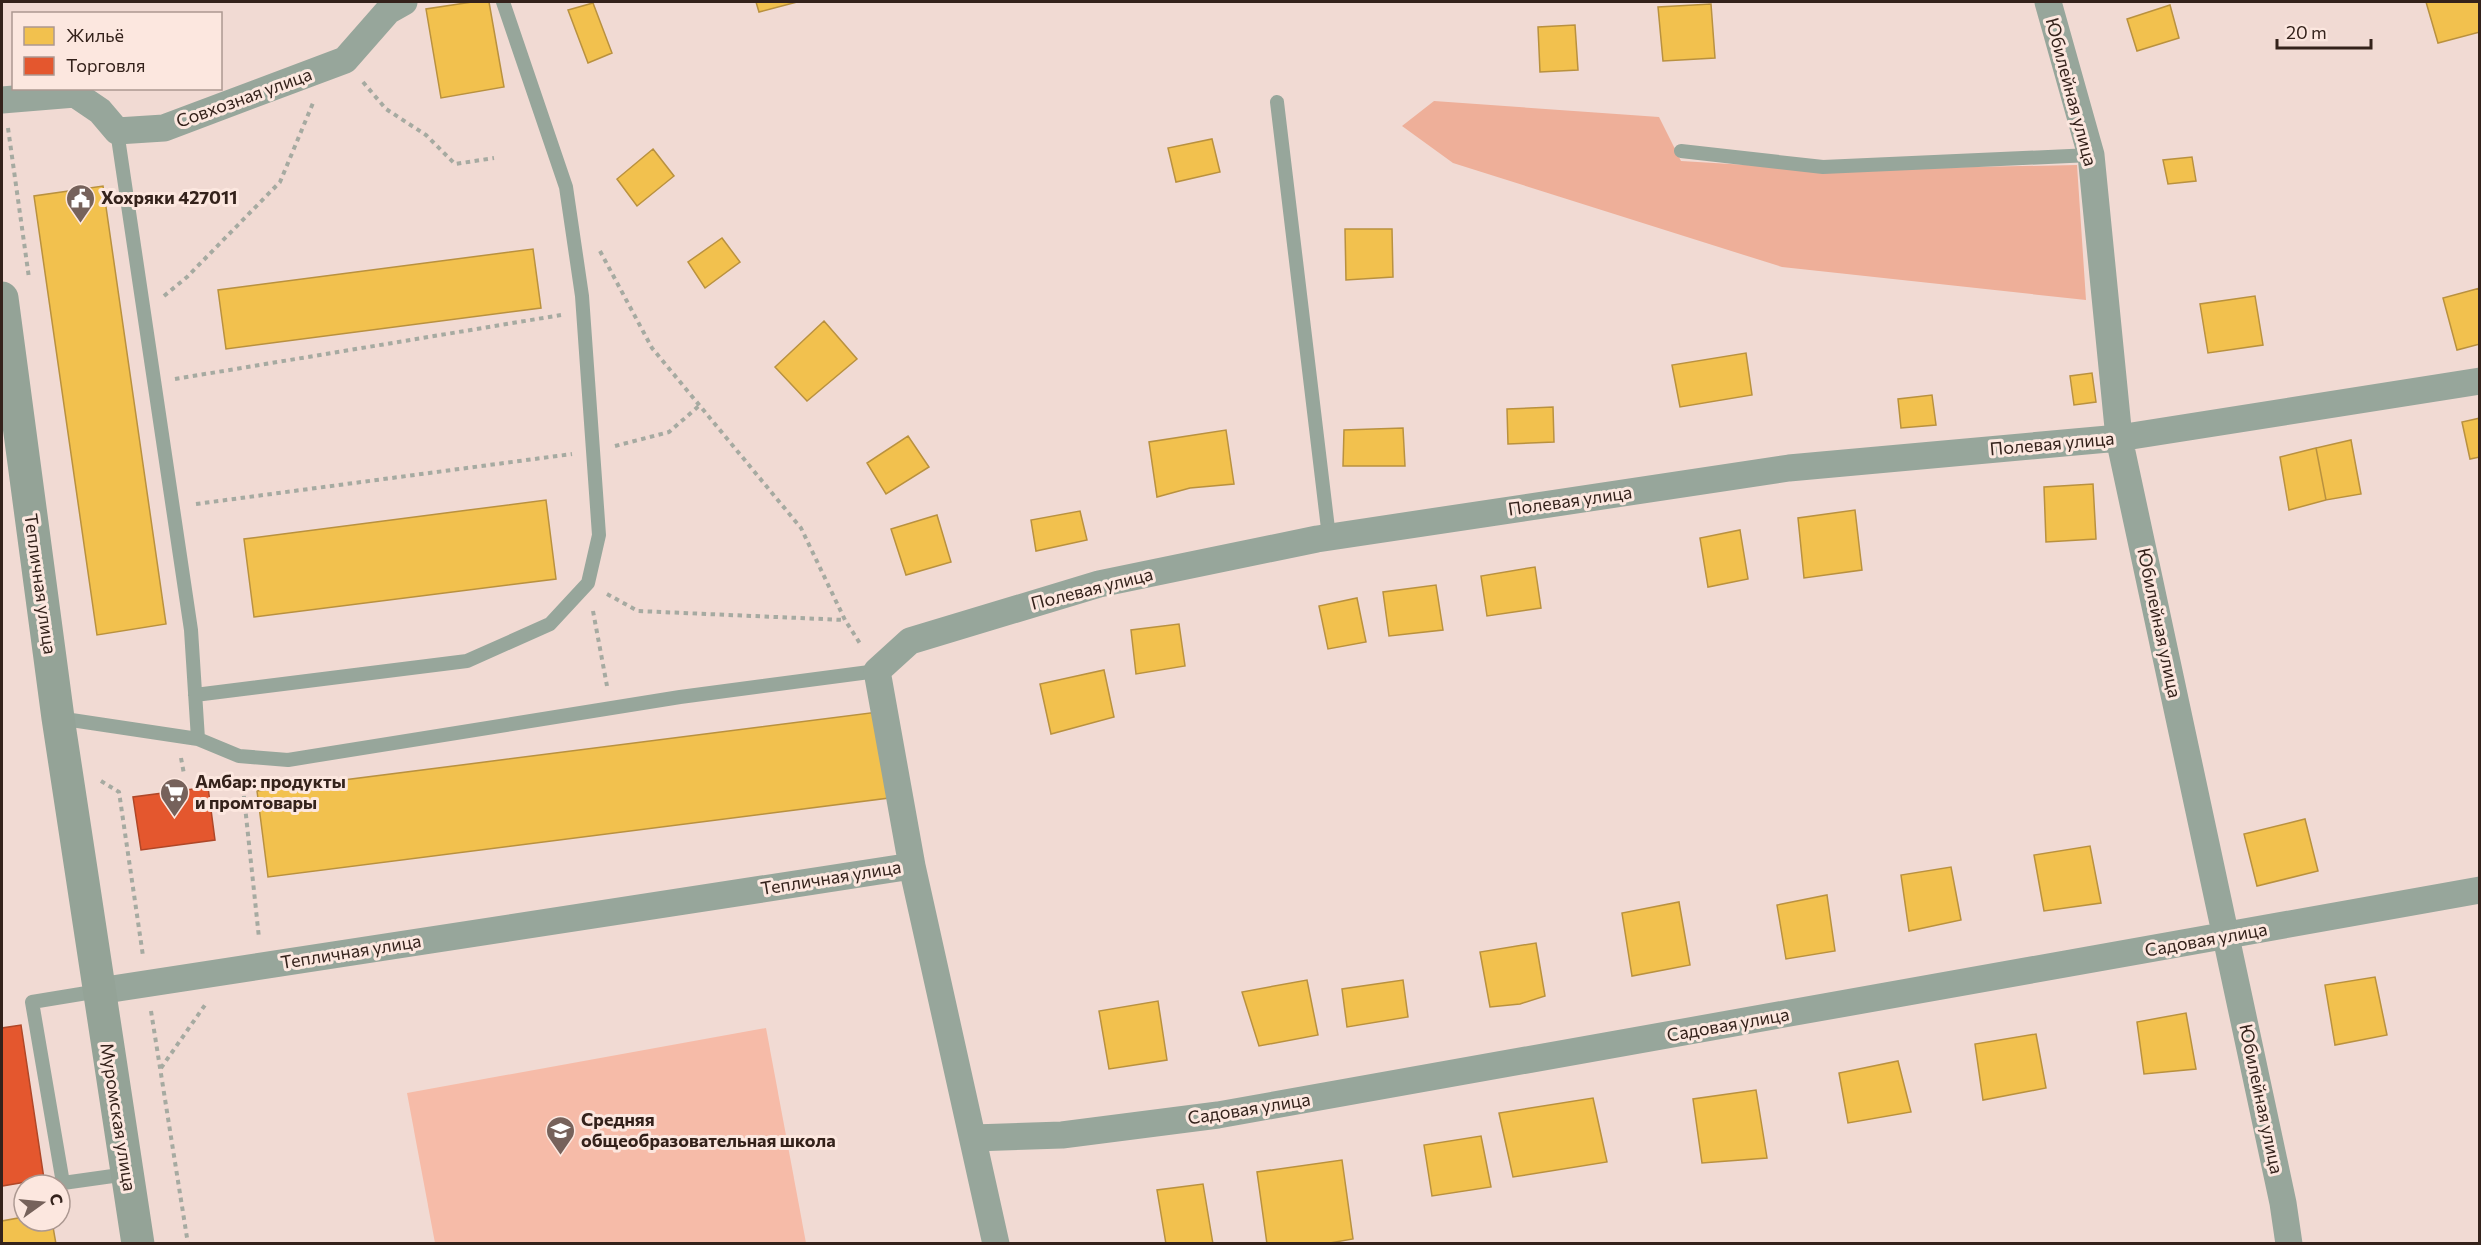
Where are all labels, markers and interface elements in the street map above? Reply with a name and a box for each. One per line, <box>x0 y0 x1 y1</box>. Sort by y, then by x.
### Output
legend <box>12 12 222 90</box>
scale bar <box>2277 12 2372 50</box>
street label: Юбилейная улица <box>2042 15 2102 168</box>
text: 20 m <box>2286 21 2327 43</box>
text: Жильё <box>66 24 124 46</box>
text: Торговля <box>66 54 145 76</box>
street label: Совхозная улица <box>173 62 315 132</box>
public building icon: Хохряки 427011 <box>64 182 96 224</box>
place label: Хохряки 427011 <box>101 186 237 208</box>
street label: Полевая улица <box>1989 427 2115 459</box>
street label: Полевая улица <box>1506 480 1633 520</box>
street label: Тепличная улица <box>20 512 62 656</box>
street label: Юбилейная улица <box>2133 546 2187 700</box>
street label: Полевая улица <box>1028 562 1155 614</box>
place label: Амбар: продукты и промтовары <box>195 770 346 813</box>
supermarket icon: Амбар: продукты и промтовары <box>158 776 190 818</box>
street label: Тепличная улица <box>759 855 903 899</box>
street label: Садовая улица <box>2143 917 2269 961</box>
street label: Тепличная улица <box>279 929 423 973</box>
street label: Садовая улица <box>1665 1002 1791 1046</box>
street label: Юбилейная улица <box>2235 1022 2289 1176</box>
street label: Муромская улица <box>96 1041 142 1193</box>
street label: Садовая улица <box>1186 1087 1312 1129</box>
place label: Средняя общеобразовательная школа <box>581 1108 836 1151</box>
school or university icon: Средняя общеобразовательная школа <box>544 1114 576 1156</box>
north arrow <box>12 1173 72 1233</box>
text: С <box>46 1191 68 1207</box>

